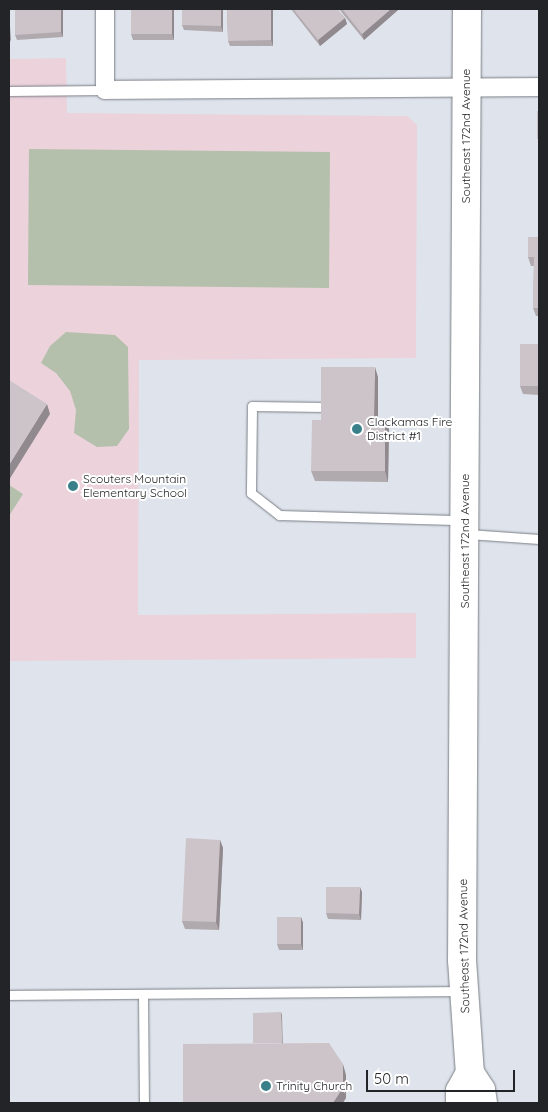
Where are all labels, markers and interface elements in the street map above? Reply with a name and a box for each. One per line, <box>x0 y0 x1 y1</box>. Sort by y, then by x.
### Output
street label: Southeast 172nd Avenue <box>459 69 473 203</box>
place label: Clackamas Fire District #1 <box>367 415 452 443</box>
marker: Clackamas Fire District #1 <box>351 423 363 435</box>
place label: Scouters Mountain Elementary School <box>83 472 187 500</box>
street label: Southeast 172nd Avenue <box>458 474 472 608</box>
marker: Scouters Mountain Elementary School <box>67 480 79 492</box>
street label: Southeast 172nd Avenue <box>456 879 472 1013</box>
scale bar <box>368 1060 517 1092</box>
text: 50 m <box>374 1069 409 1088</box>
place label: Trinity Church <box>276 1079 352 1093</box>
marker: Trinity Church <box>260 1080 272 1092</box>

